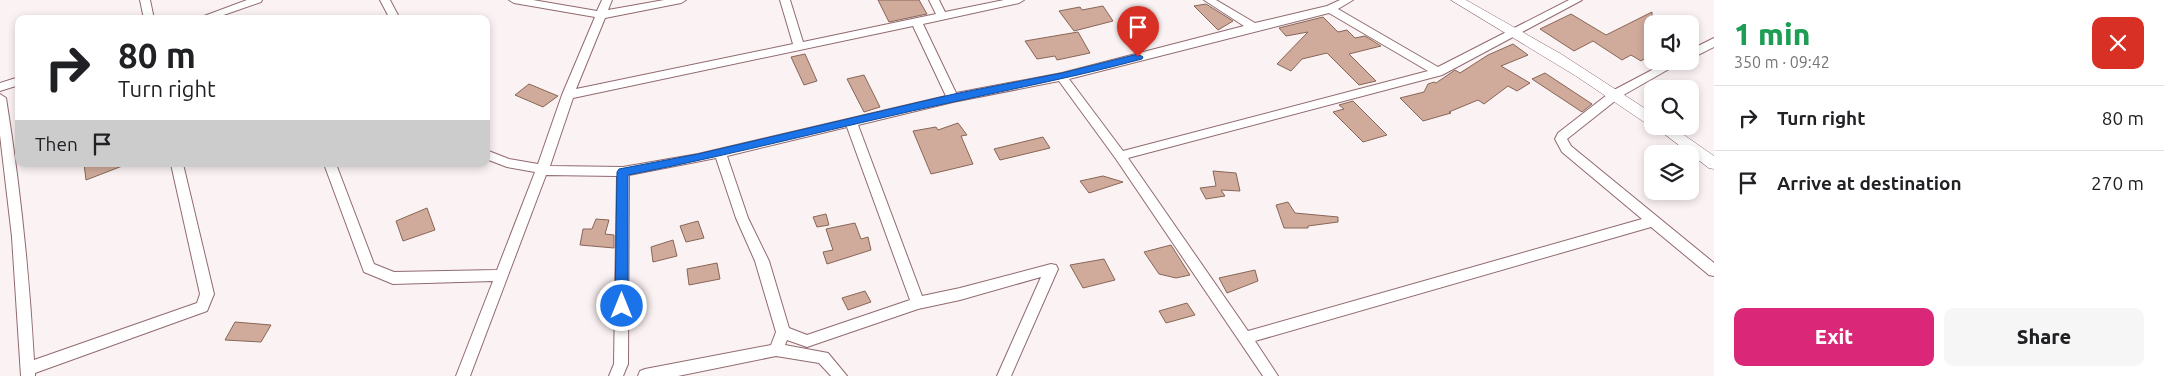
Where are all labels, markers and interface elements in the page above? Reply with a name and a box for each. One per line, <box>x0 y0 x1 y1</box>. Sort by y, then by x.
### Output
pin <box>1117 6 1159 57</box>
icon: arrive <box>1124 13 1152 41</box>
map controls <box>1644 15 1699 200</box>
button: sound <box>1644 15 1699 70</box>
text: 1 min <box>1734 17 1810 51</box>
button: close <box>2092 17 2144 69</box>
icon: right <box>35 35 100 100</box>
text: 80 m <box>118 35 196 75</box>
text: 350 m · 09:42 <box>1734 53 1830 71</box>
text: Turn right <box>118 76 216 101</box>
button: search <box>1644 80 1699 135</box>
icon: right <box>1734 104 1762 132</box>
text: Turn right <box>1777 107 1865 129</box>
text: 80 m <box>2102 107 2144 129</box>
icon: arrive <box>88 130 116 158</box>
text: Then <box>35 133 78 155</box>
button: layers <box>1644 145 1699 200</box>
icon: arrive <box>1734 169 1762 197</box>
text: Arrive at destination <box>1777 172 1962 194</box>
text: 270 m <box>2091 172 2144 194</box>
position arrow <box>595 279 647 331</box>
button: Exit <box>1734 308 1934 366</box>
button: Share <box>1944 308 2144 366</box>

